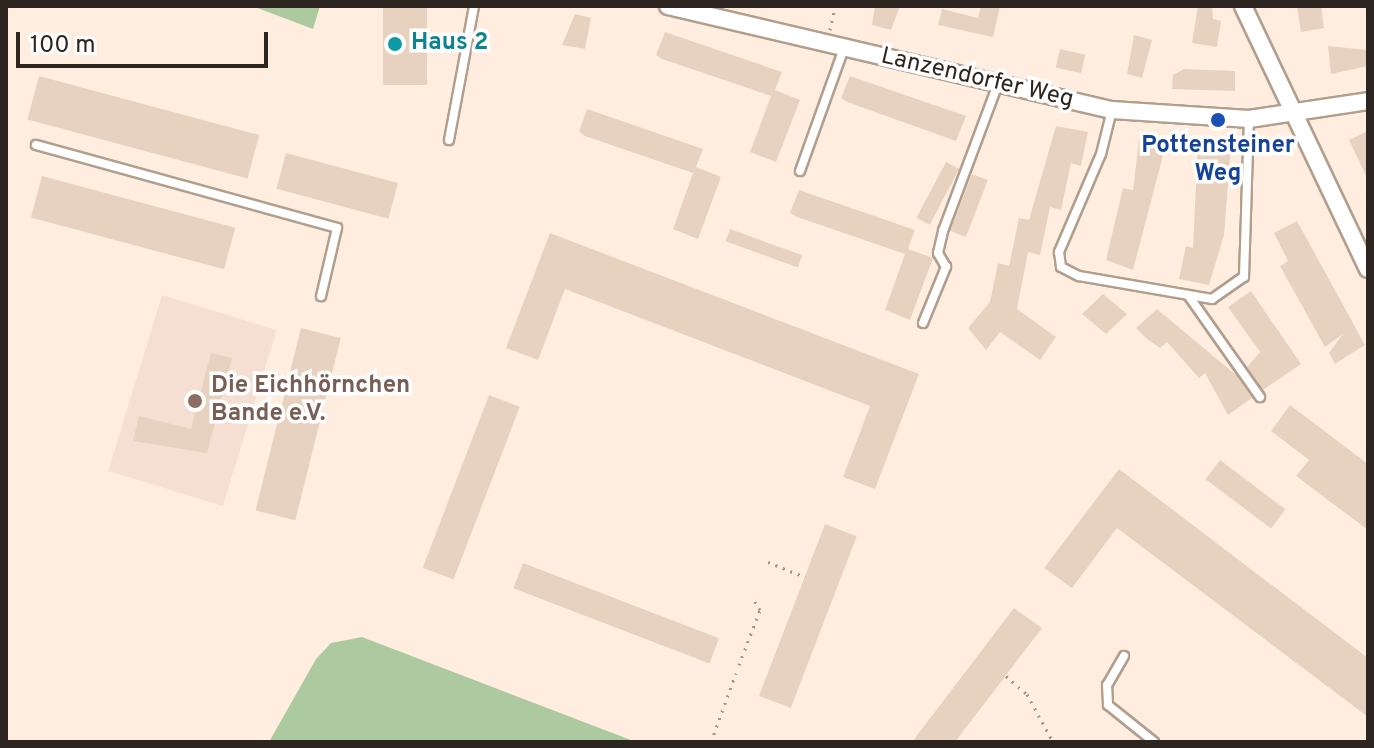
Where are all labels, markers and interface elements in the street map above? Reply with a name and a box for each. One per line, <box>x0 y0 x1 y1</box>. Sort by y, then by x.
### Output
scale bar <box>20 16 272 66</box>
place label: Haus 2 <box>411 30 488 58</box>
text: 100 m <box>30 31 96 61</box>
marker: Haus 2 <box>386 35 404 53</box>
street label: Lanzendorfer Weg <box>878 43 1076 115</box>
marker: Pottensteiner Weg <box>1209 111 1227 129</box>
place label: Pottensteiner Weg <box>1141 133 1295 189</box>
place label: Die Eichhörnchen Bande e.V. <box>211 373 410 429</box>
marker: Die Eichhörnchen Bande e.V. <box>186 392 204 410</box>

